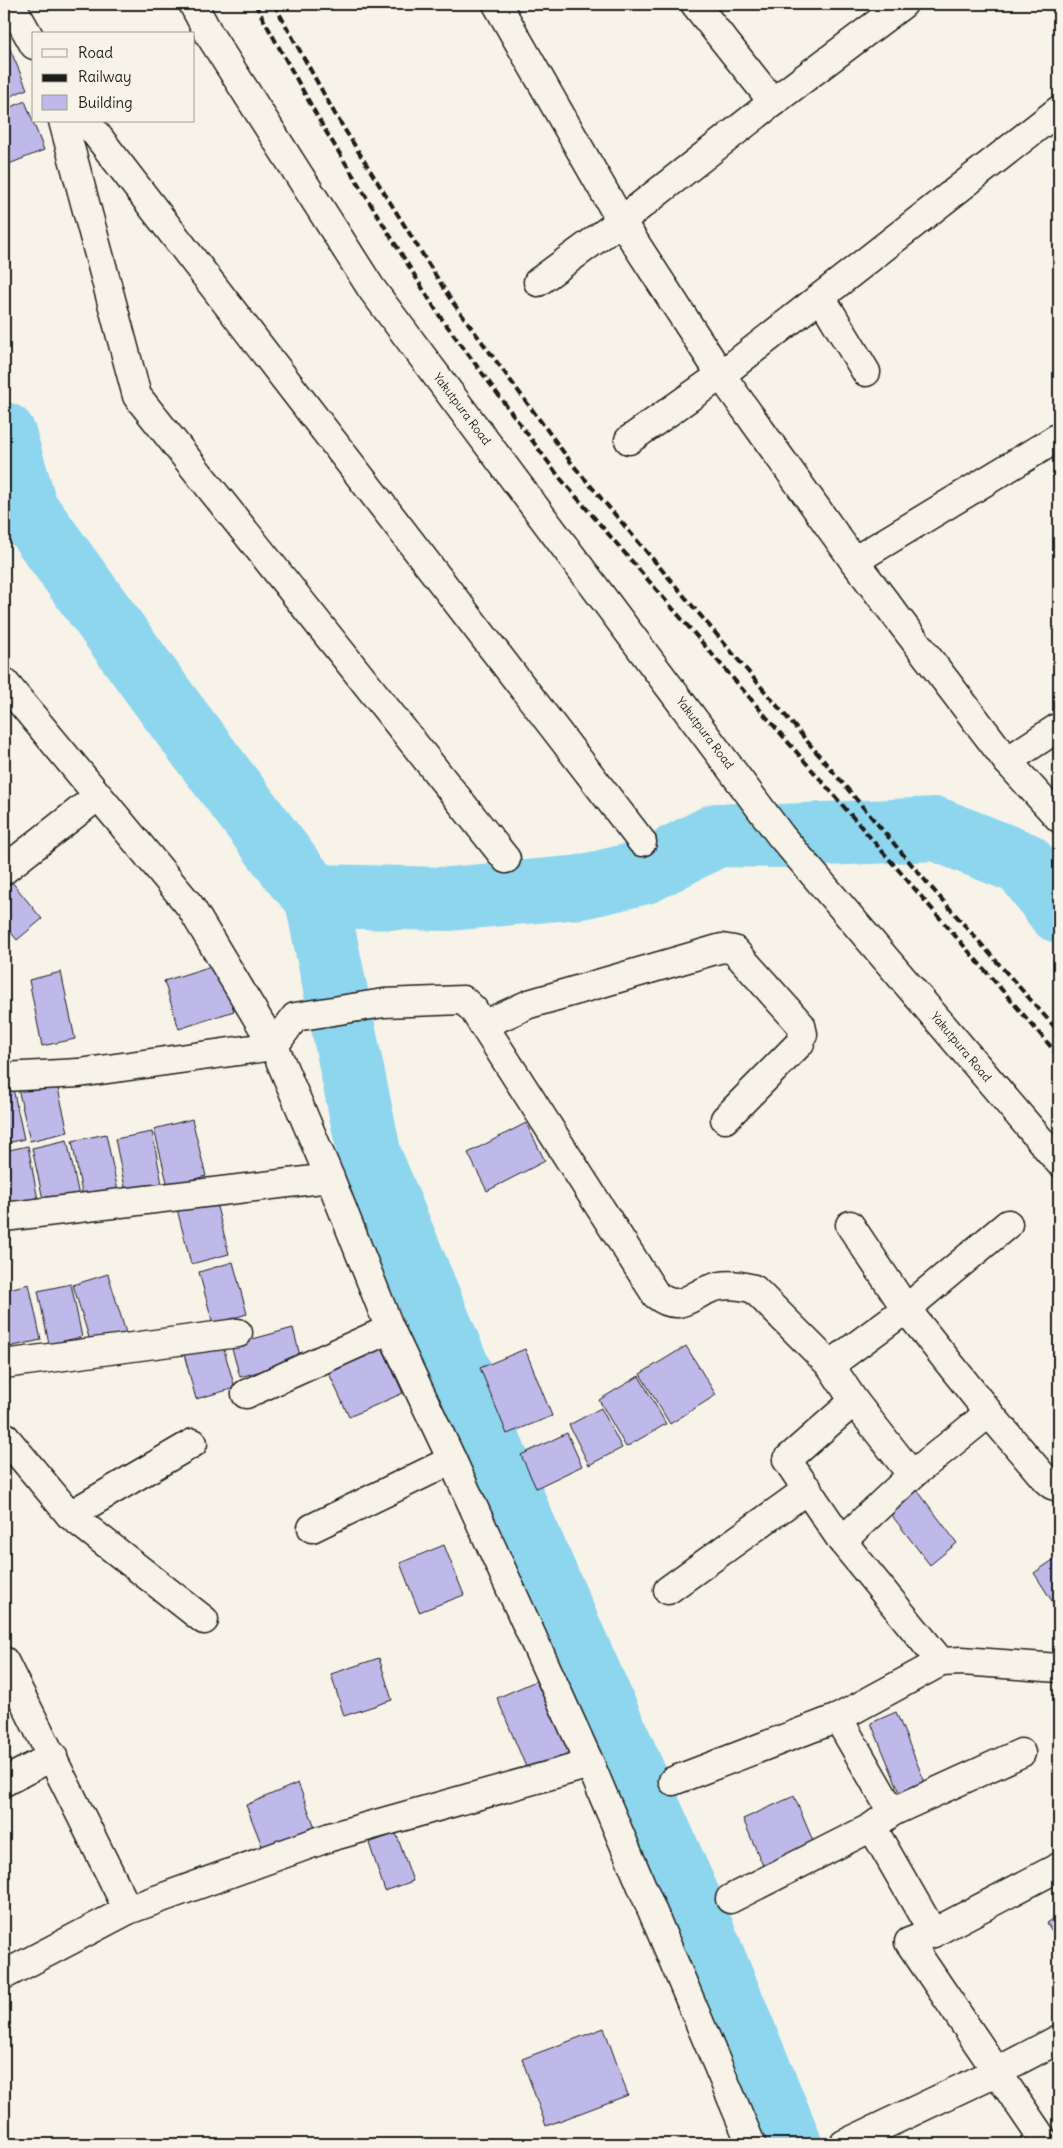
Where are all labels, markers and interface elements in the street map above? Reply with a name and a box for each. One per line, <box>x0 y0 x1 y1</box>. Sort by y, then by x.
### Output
legend <box>32 32 195 122</box>
text: Road <box>78 43 113 62</box>
text: Railway <box>78 67 132 86</box>
text: Building <box>78 93 133 112</box>
street label: Yakutpura Road <box>430 370 494 448</box>
street label: Yakutpura Road <box>673 694 737 772</box>
street label: Yakutpura Road <box>928 1009 995 1085</box>

